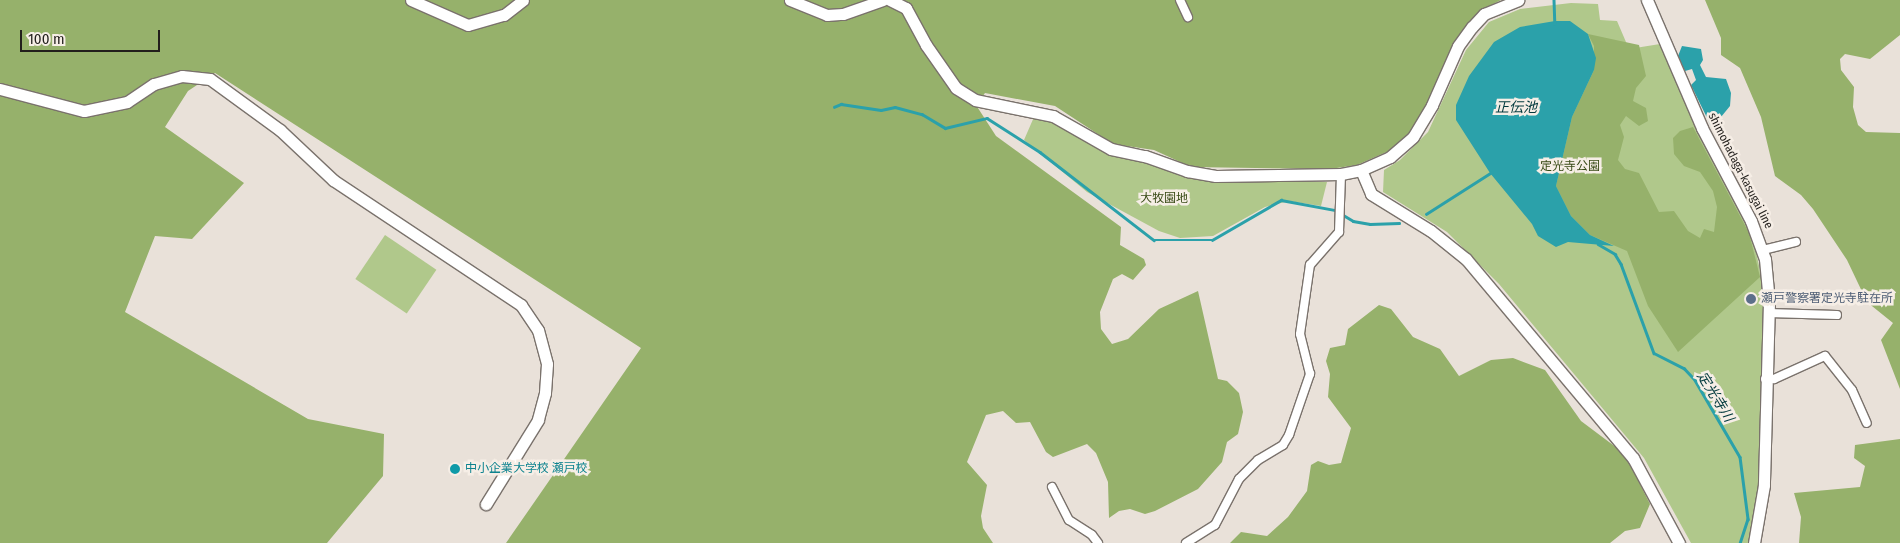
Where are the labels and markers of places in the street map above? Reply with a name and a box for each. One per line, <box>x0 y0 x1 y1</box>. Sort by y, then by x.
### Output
place label: 瀬戸警察署定光寺駐在所 <box>1761 292 1893 306</box>
marker: 瀬戸警察署定光寺駐在所 <box>1745 293 1757 305</box>
place label: 中小企業大学校 瀬戸校 <box>465 462 588 476</box>
marker: 中小企業大学校 瀬戸校 <box>449 463 461 475</box>

